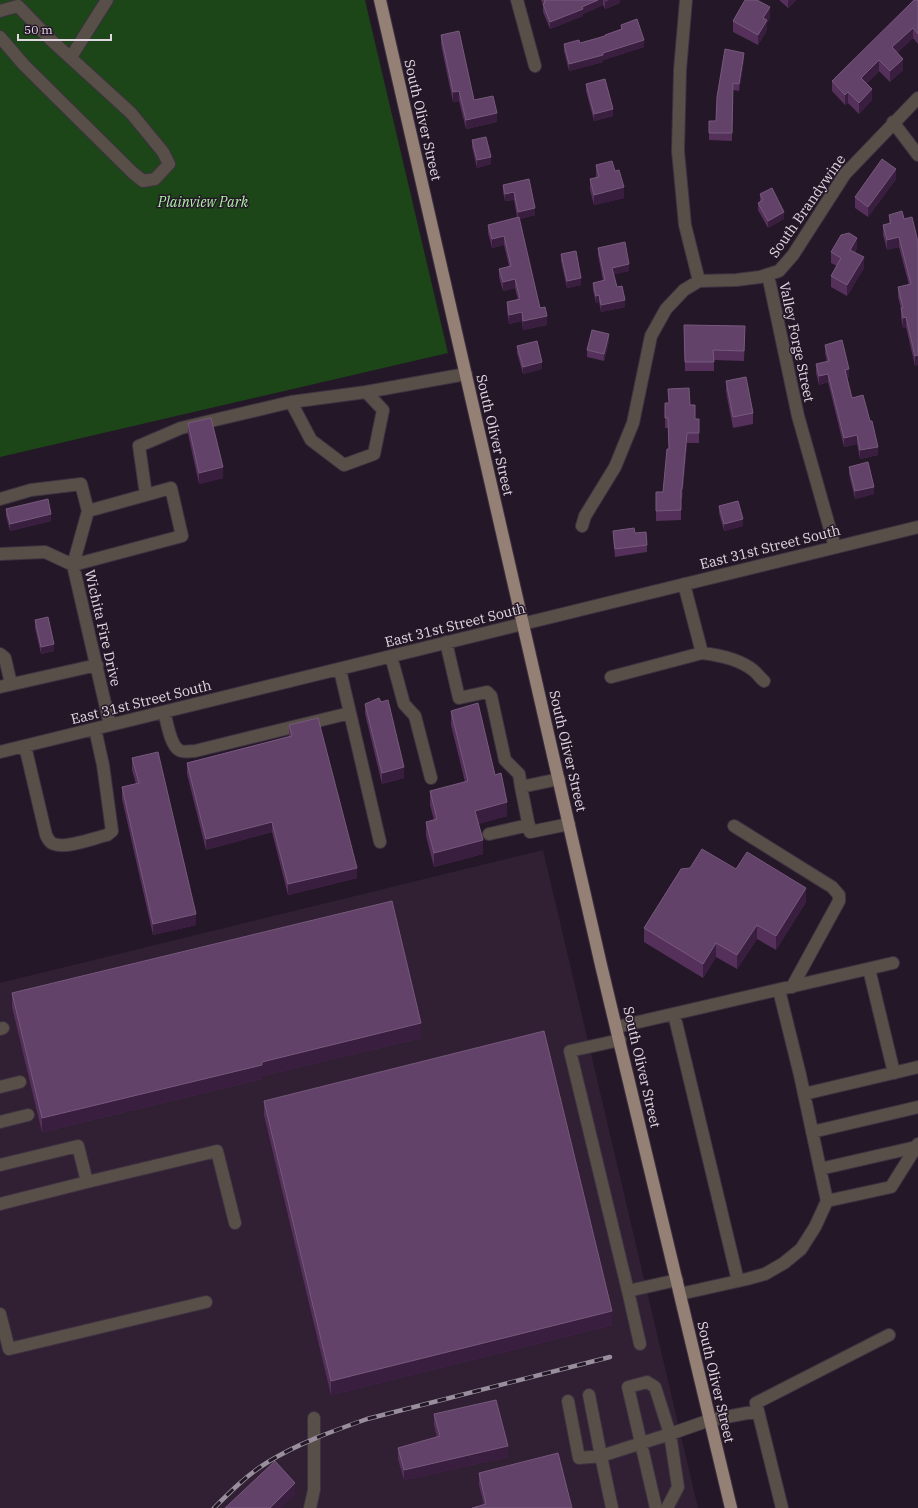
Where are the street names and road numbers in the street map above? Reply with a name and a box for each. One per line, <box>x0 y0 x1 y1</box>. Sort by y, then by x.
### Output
street label: South Oliver Street <box>400 58 446 182</box>
street label: South Brandywine <box>765 151 849 261</box>
street label: Valley Forge Street <box>775 280 819 404</box>
street label: South Oliver Street <box>472 373 518 497</box>
street label: East 31st Street South <box>698 521 842 573</box>
street label: Wichita Fire Drive <box>81 568 125 688</box>
street label: East 31st Street South <box>383 599 527 651</box>
street label: East 31st Street South <box>69 676 213 728</box>
street label: South Oliver Street <box>545 689 591 813</box>
street label: South Oliver Street <box>619 1005 665 1129</box>
street label: South Oliver Street <box>693 1320 739 1444</box>

